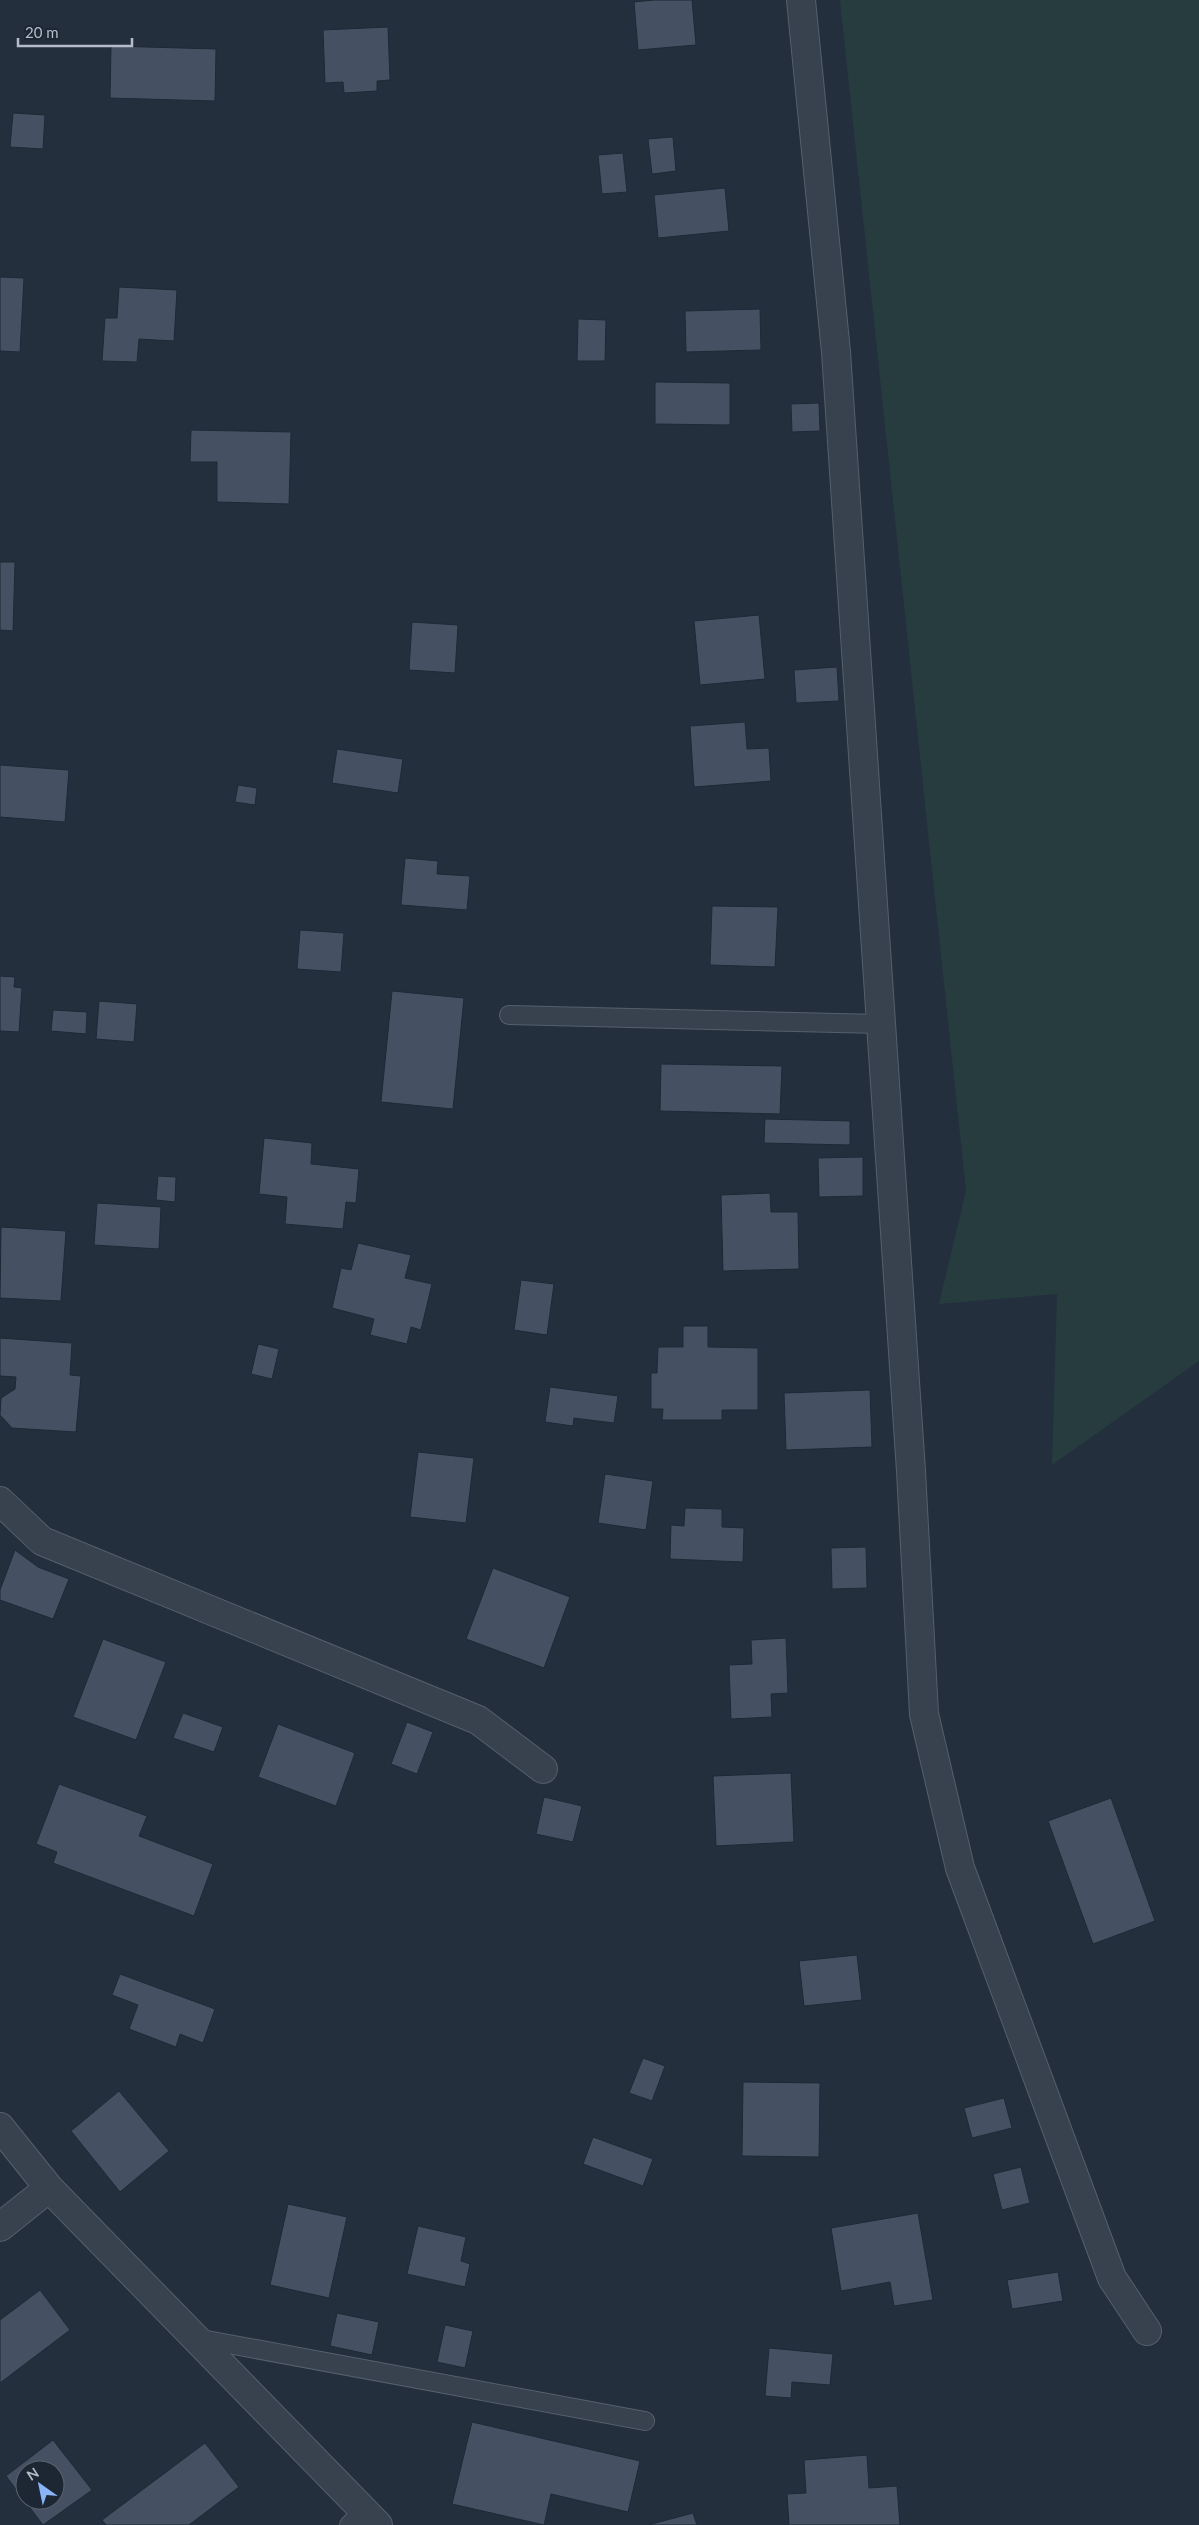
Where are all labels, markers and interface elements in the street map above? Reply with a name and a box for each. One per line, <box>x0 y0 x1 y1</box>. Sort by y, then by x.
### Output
scale bar <box>18 15 131 47</box>
text: 20 m <box>25 23 59 41</box>
north arrow <box>15 2460 65 2510</box>
text: N <box>23 2464 42 2484</box>

